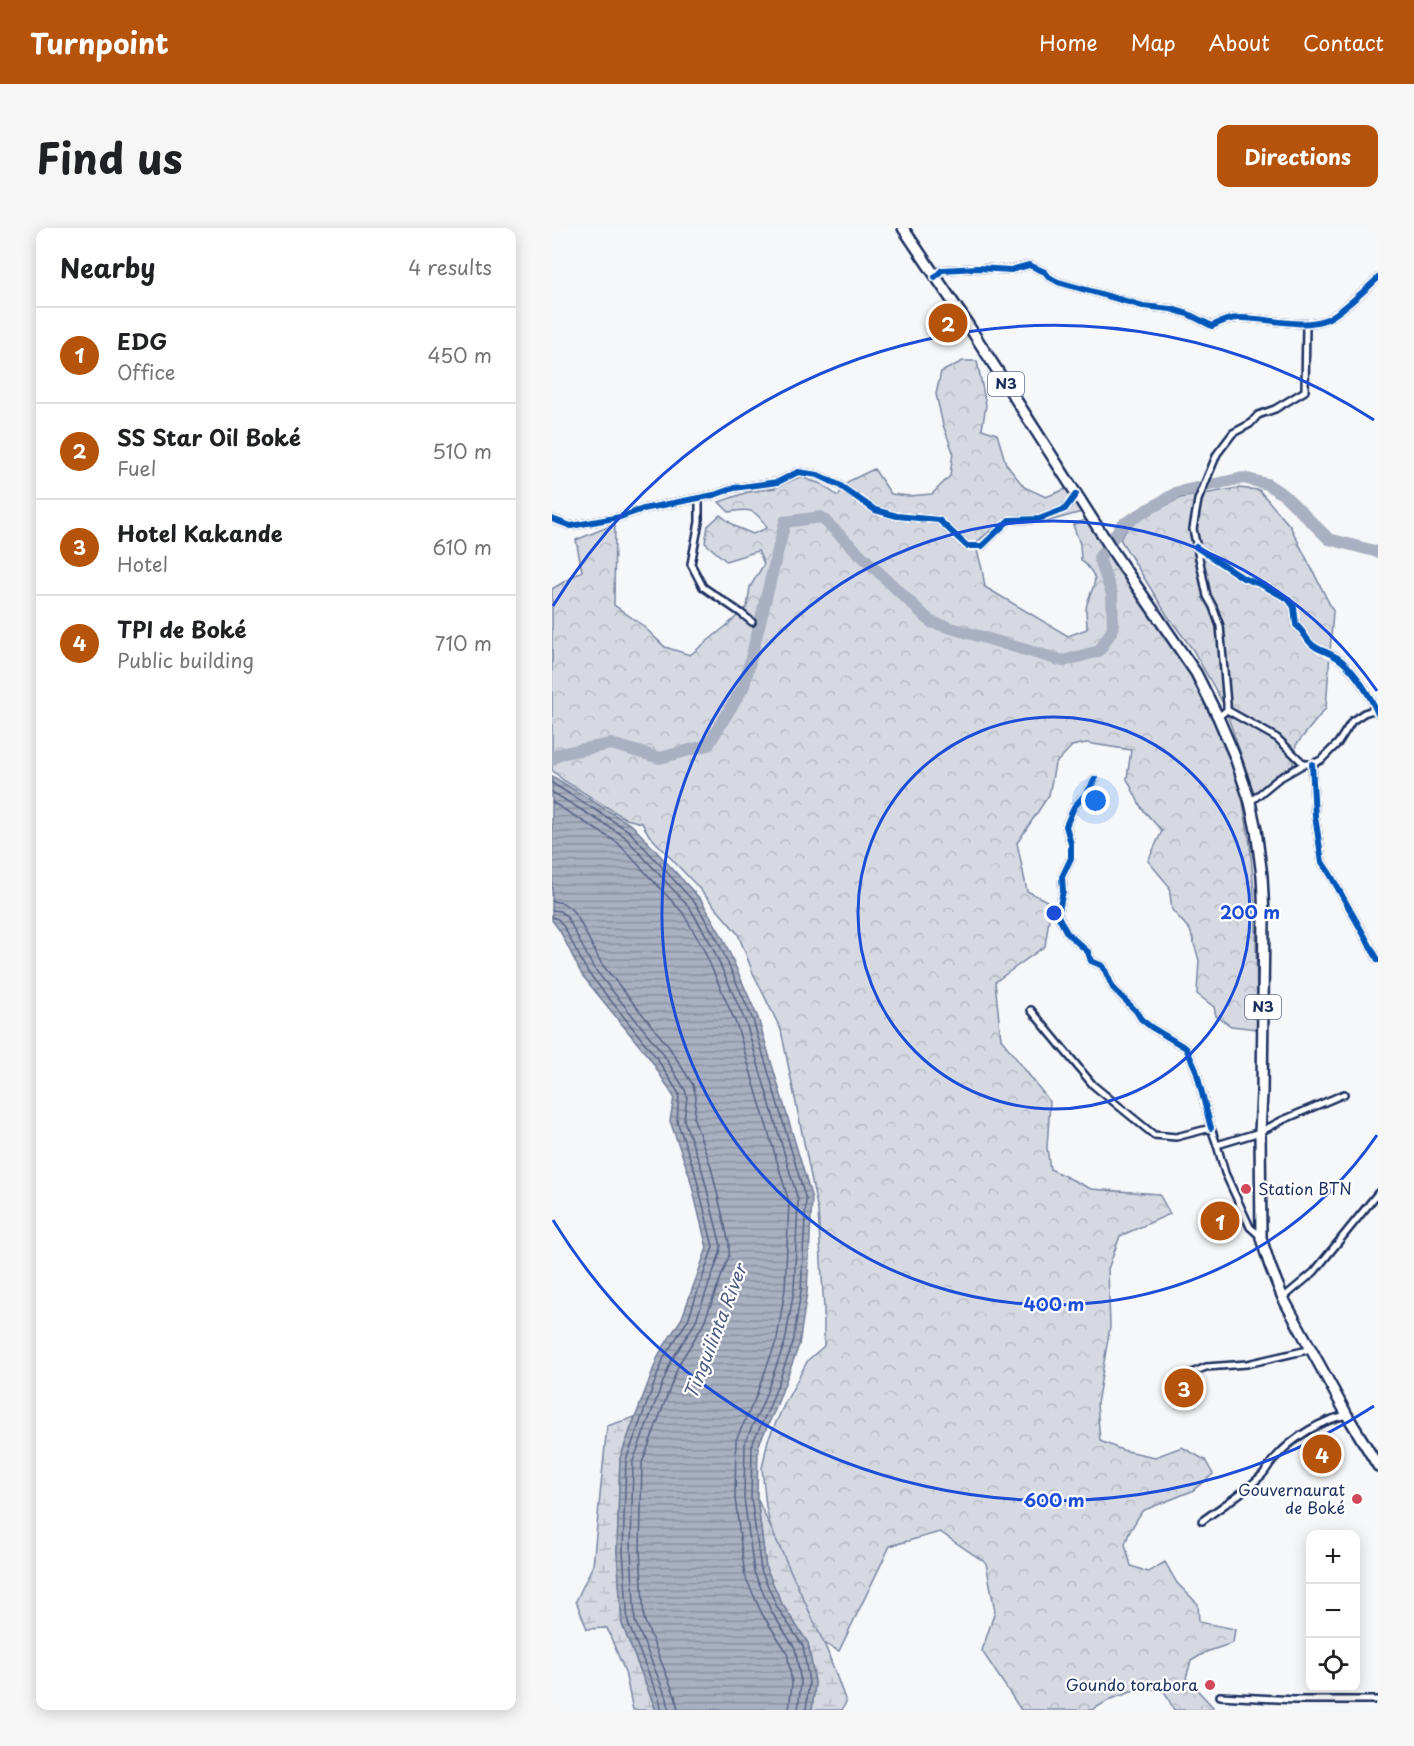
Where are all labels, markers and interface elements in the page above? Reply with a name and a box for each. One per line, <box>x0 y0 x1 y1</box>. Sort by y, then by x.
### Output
text: Turnpoint <box>30 21 169 64</box>
text: Home <box>1039 26 1098 58</box>
text: Map <box>1131 26 1176 58</box>
text: About <box>1209 26 1270 58</box>
text: Contact <box>1303 26 1384 58</box>
text: Find us <box>36 125 183 188</box>
button: Directions <box>1217 125 1378 187</box>
text: Nearby <box>60 248 155 287</box>
text: 4 results <box>408 252 492 282</box>
pin: 2 <box>928 300 968 346</box>
text: EDG <box>117 324 167 357</box>
text: 1 <box>75 340 84 370</box>
text: 450 m <box>427 340 492 370</box>
text: Office <box>117 357 175 387</box>
road number: N3 <box>988 372 1024 396</box>
text: SS Star Oil Boké <box>117 420 301 453</box>
text: 2 <box>72 436 87 466</box>
text: 510 m <box>432 436 492 466</box>
text: Fuel <box>117 453 156 483</box>
text: Hotel Kakande <box>117 516 283 549</box>
text: 3 <box>73 532 86 562</box>
text: 610 m <box>432 532 492 562</box>
text: Hotel <box>117 549 168 579</box>
text: TPI de Boké <box>117 612 246 645</box>
text: 4 <box>73 628 86 658</box>
text: 710 m <box>435 628 492 658</box>
text: Public building <box>117 645 254 675</box>
your location <box>1081 786 1110 815</box>
text: 200 m <box>1220 898 1280 925</box>
centre of rings <box>1044 903 1064 923</box>
road number: N3 <box>1245 995 1281 1019</box>
place label: Station BTN <box>1258 1176 1352 1200</box>
marker: Station BTN <box>1239 1182 1253 1196</box>
pin: 1 <box>1200 1198 1240 1244</box>
water label: Tinguilinta River <box>676 1257 754 1403</box>
text: 400 m <box>1024 1290 1084 1317</box>
pin: 3 <box>1164 1366 1204 1410</box>
pin: 4 <box>1302 1432 1342 1476</box>
place label: Gouvernaurat de Boké <box>1238 1477 1345 1519</box>
text: 600 m <box>1023 1486 1085 1513</box>
marker: Gouvernaurat de Boké <box>1350 1492 1364 1506</box>
map controls <box>1306 1530 1360 1692</box>
button: + <box>1306 1530 1360 1584</box>
button: − <box>1306 1584 1360 1638</box>
button: locate <box>1306 1638 1360 1692</box>
place label: Goundo torabora <box>1066 1672 1198 1696</box>
marker: Goundo torabora <box>1203 1678 1217 1692</box>

